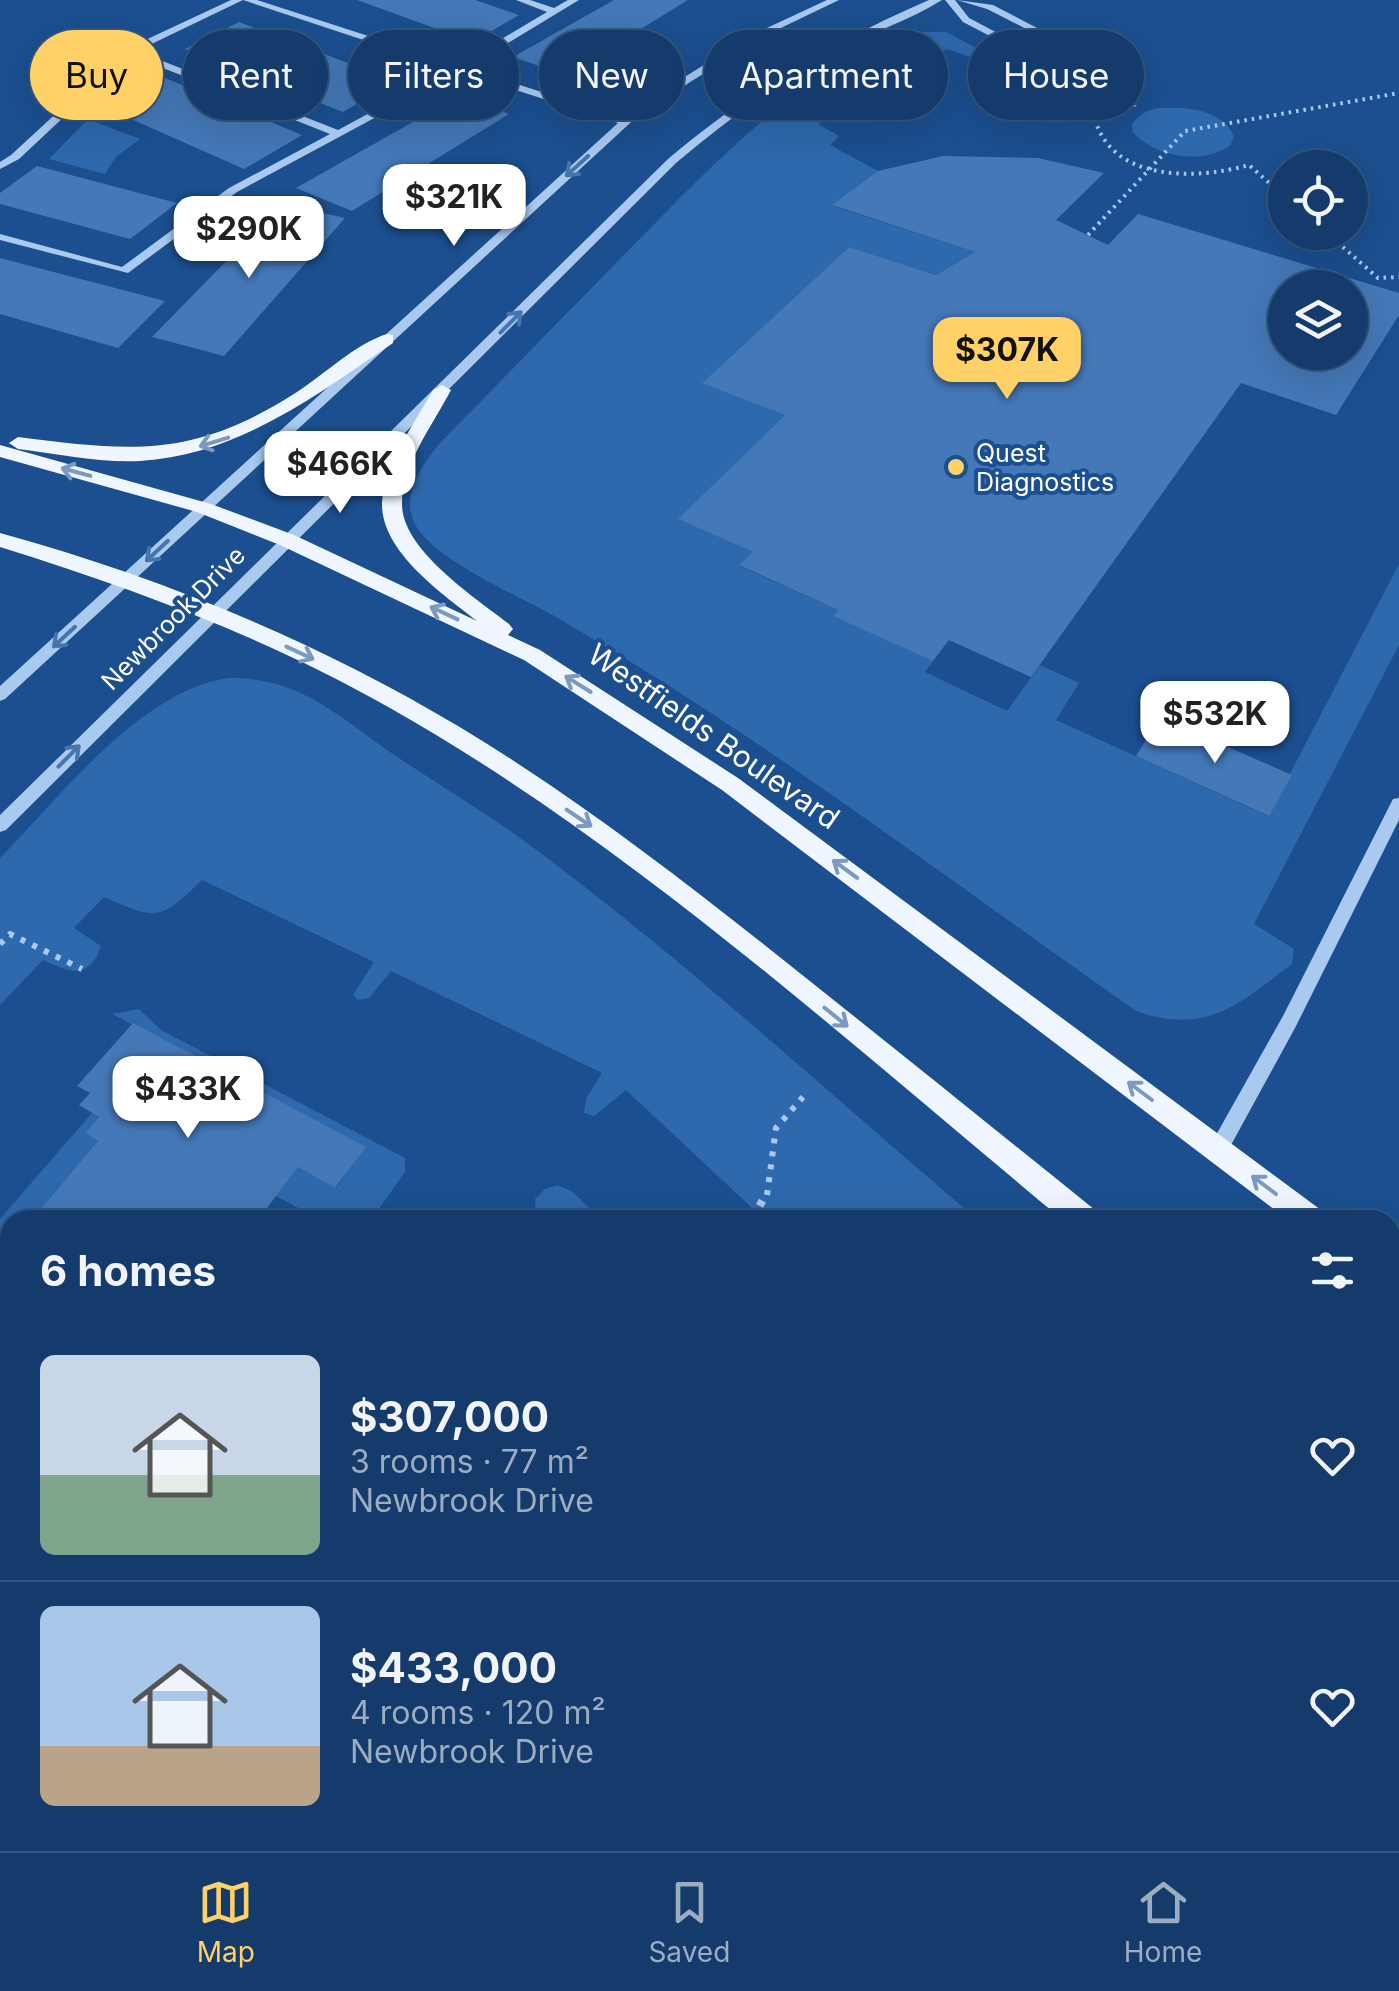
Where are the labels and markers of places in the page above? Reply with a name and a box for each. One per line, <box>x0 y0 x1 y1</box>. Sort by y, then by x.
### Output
pin: $321K <box>384 164 524 249</box>
pin: $290K <box>179 196 319 281</box>
pin: $307K <box>937 317 1077 402</box>
pin: $466K <box>270 431 410 516</box>
place label: Quest Diagnostics <box>976 438 1114 497</box>
marker: Quest Diagnostics <box>945 456 967 478</box>
pin: $532K <box>1145 681 1285 766</box>
pin: $433K <box>118 1056 258 1141</box>

